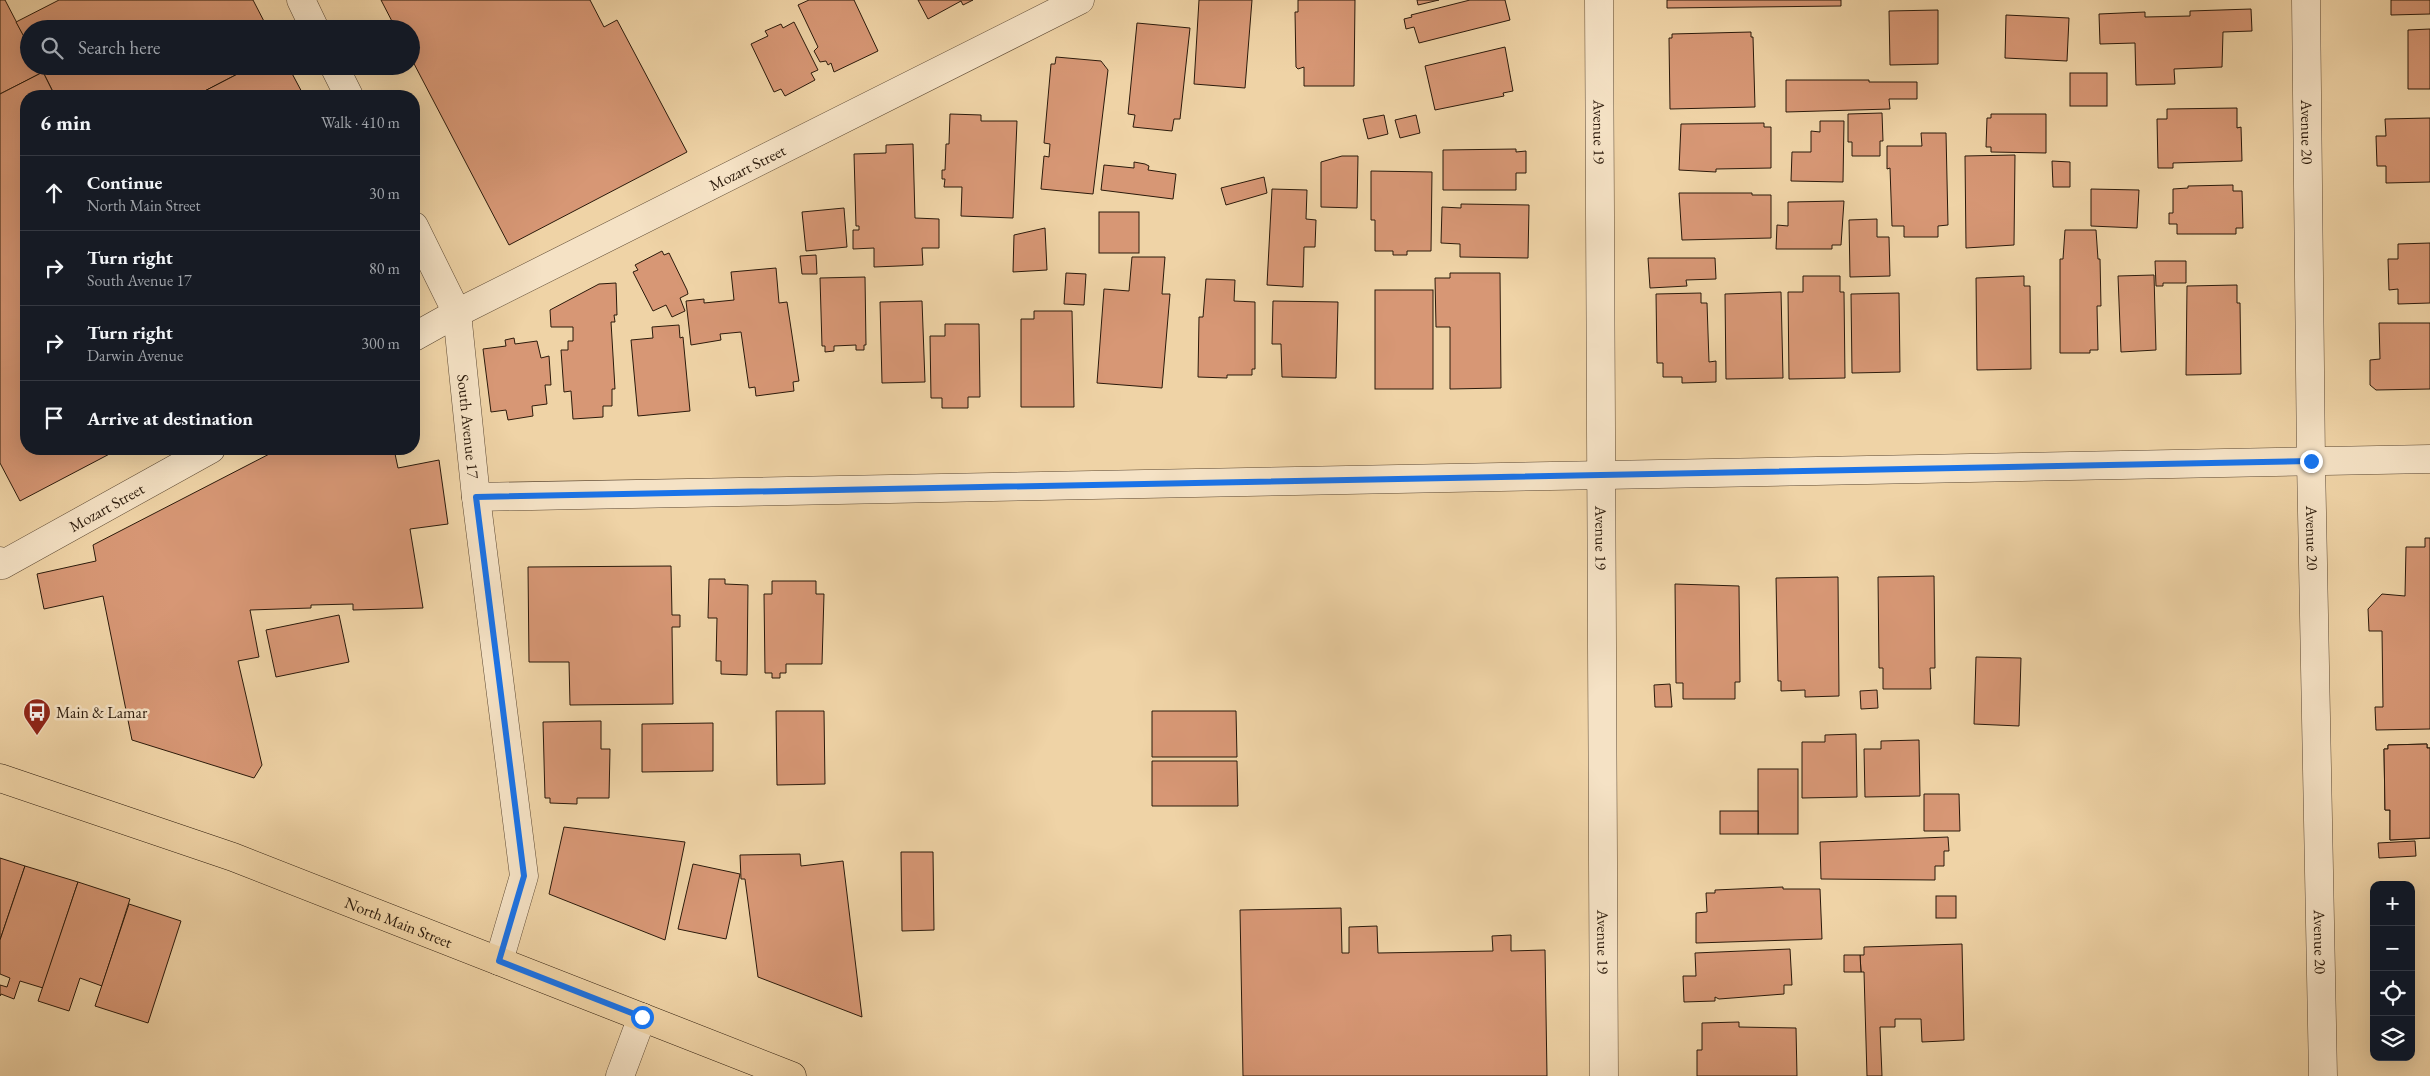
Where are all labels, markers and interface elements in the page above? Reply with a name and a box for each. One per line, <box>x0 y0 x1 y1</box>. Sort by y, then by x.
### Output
search box <box>20 20 420 75</box>
icon: search <box>38 34 66 62</box>
text: Search here <box>78 35 160 60</box>
street label: Avenue 19 <box>1589 99 1610 165</box>
street label: Avenue 20 <box>2297 99 2318 165</box>
text: 6 min <box>40 109 91 136</box>
text: Walk · 410 m <box>321 112 400 133</box>
street label: Mozart Street <box>705 139 789 195</box>
text: Continue <box>87 170 162 195</box>
icon: ahead <box>40 179 68 207</box>
text: 30 m <box>369 183 400 204</box>
text: North Main Street <box>87 195 201 216</box>
text: Turn right <box>87 245 173 270</box>
icon: right <box>40 254 68 282</box>
text: 80 m <box>369 258 400 279</box>
text: South Avenue 17 <box>87 270 192 291</box>
text: Turn right <box>87 320 173 345</box>
icon: right <box>40 329 68 357</box>
text: 300 m <box>361 333 400 354</box>
text: Darwin Avenue <box>87 345 183 366</box>
street label: South Avenue 17 <box>453 373 485 480</box>
icon: arrive <box>40 404 68 432</box>
text: Arrive at destination <box>87 406 253 431</box>
route end <box>2300 450 2323 473</box>
street label: Mozart Street <box>65 478 148 536</box>
street label: Avenue 20 <box>2301 504 2324 571</box>
street label: Avenue 19 <box>1591 505 1612 571</box>
bus stop icon: Main & Lamar <box>22 697 52 736</box>
place label: Main & Lamar <box>56 702 148 723</box>
map controls <box>2370 881 2415 1061</box>
button: + <box>2370 881 2415 926</box>
street label: North Main Street <box>342 891 455 952</box>
street label: Avenue 20 <box>2309 908 2332 975</box>
street label: Avenue 19 <box>1593 909 1614 975</box>
button: − <box>2370 926 2415 971</box>
button: locate <box>2370 971 2415 1016</box>
route start <box>631 1006 654 1029</box>
button: layers <box>2370 1016 2415 1061</box>

